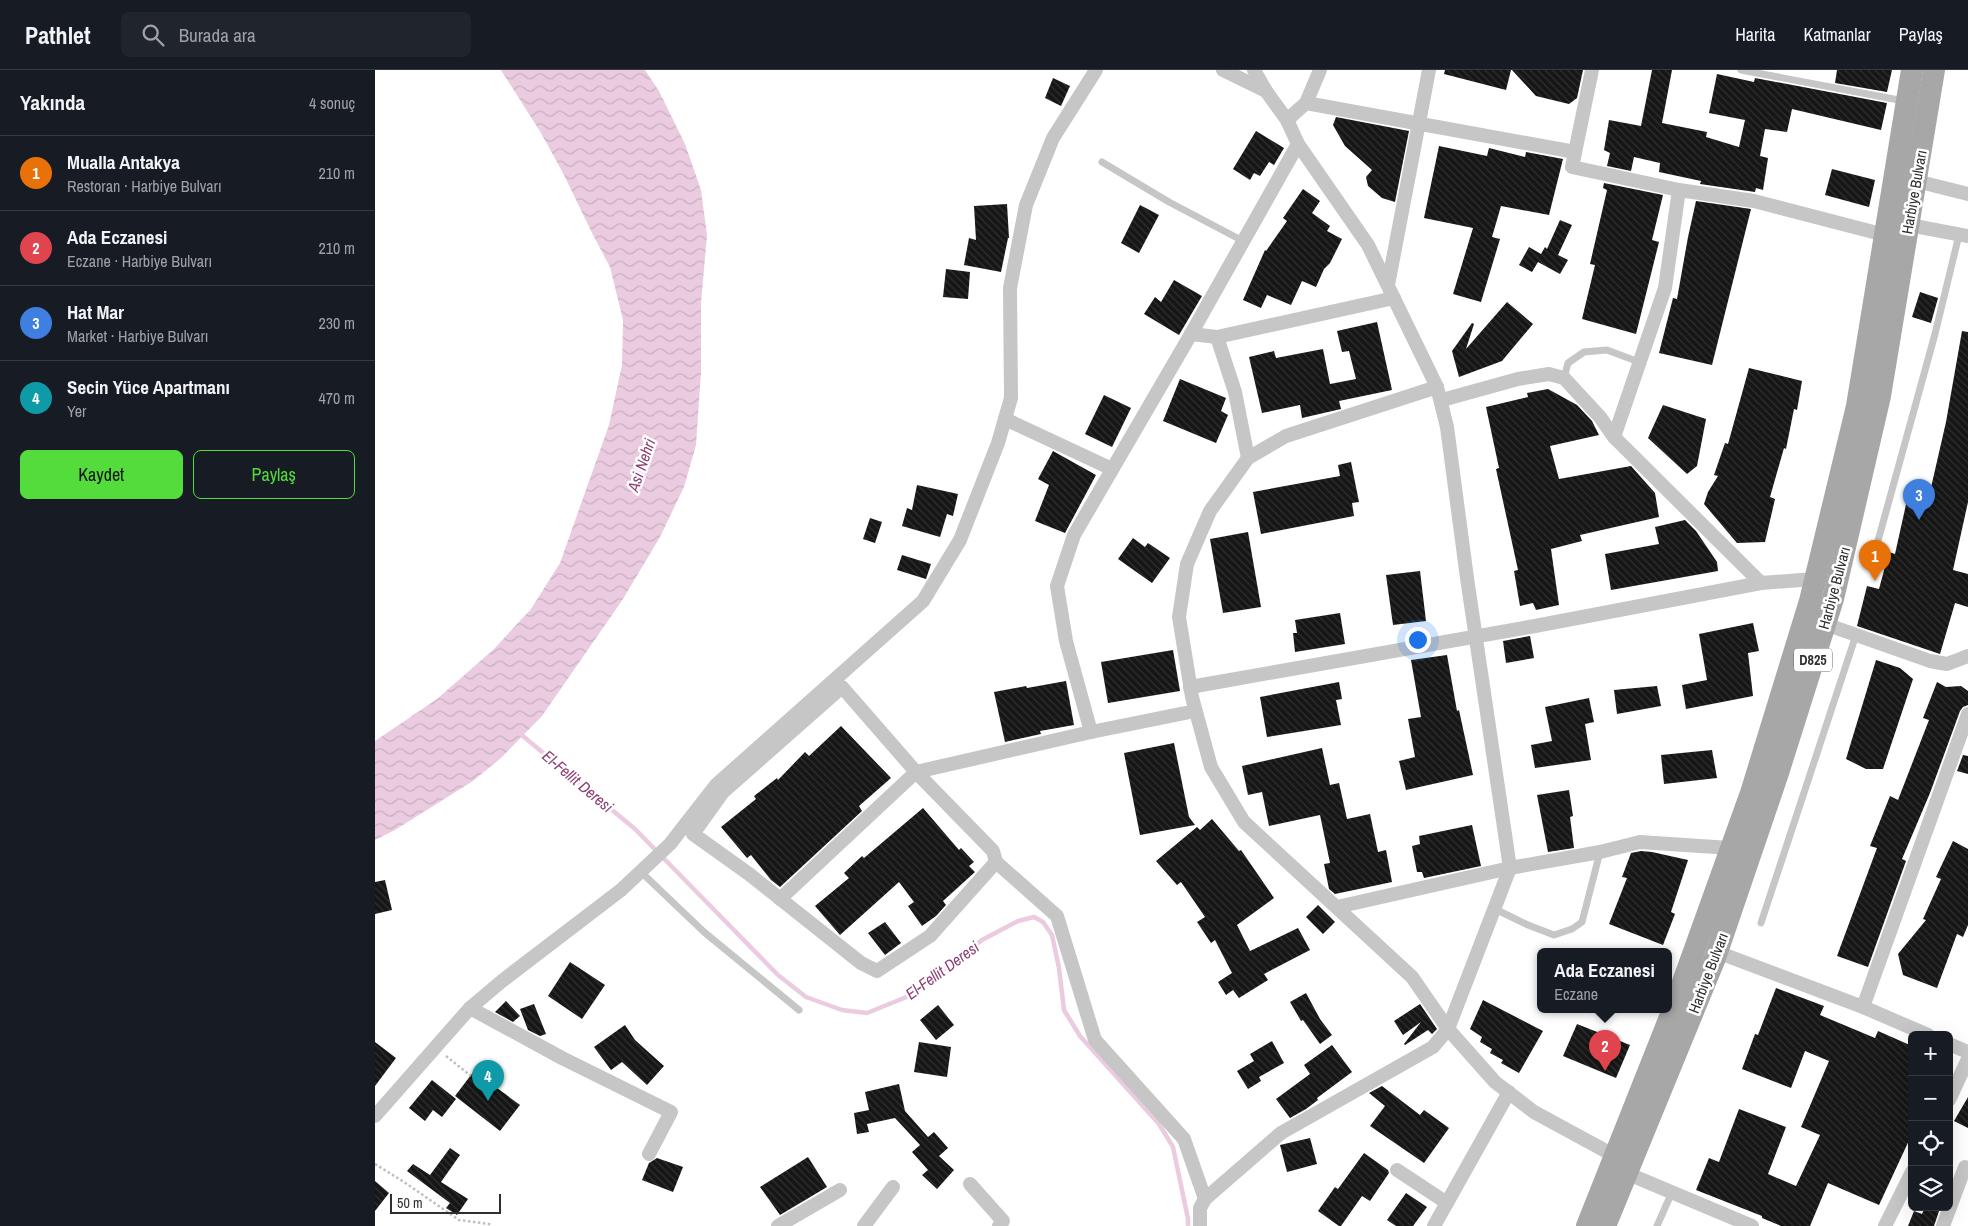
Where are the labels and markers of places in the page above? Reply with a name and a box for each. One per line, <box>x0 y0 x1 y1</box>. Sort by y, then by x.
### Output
pin: 3 <box>1903 479 1935 520</box>
pin: 1 <box>1859 540 1891 581</box>
pin: 2 <box>1589 1030 1621 1071</box>
pin: 4 <box>472 1060 504 1101</box>

